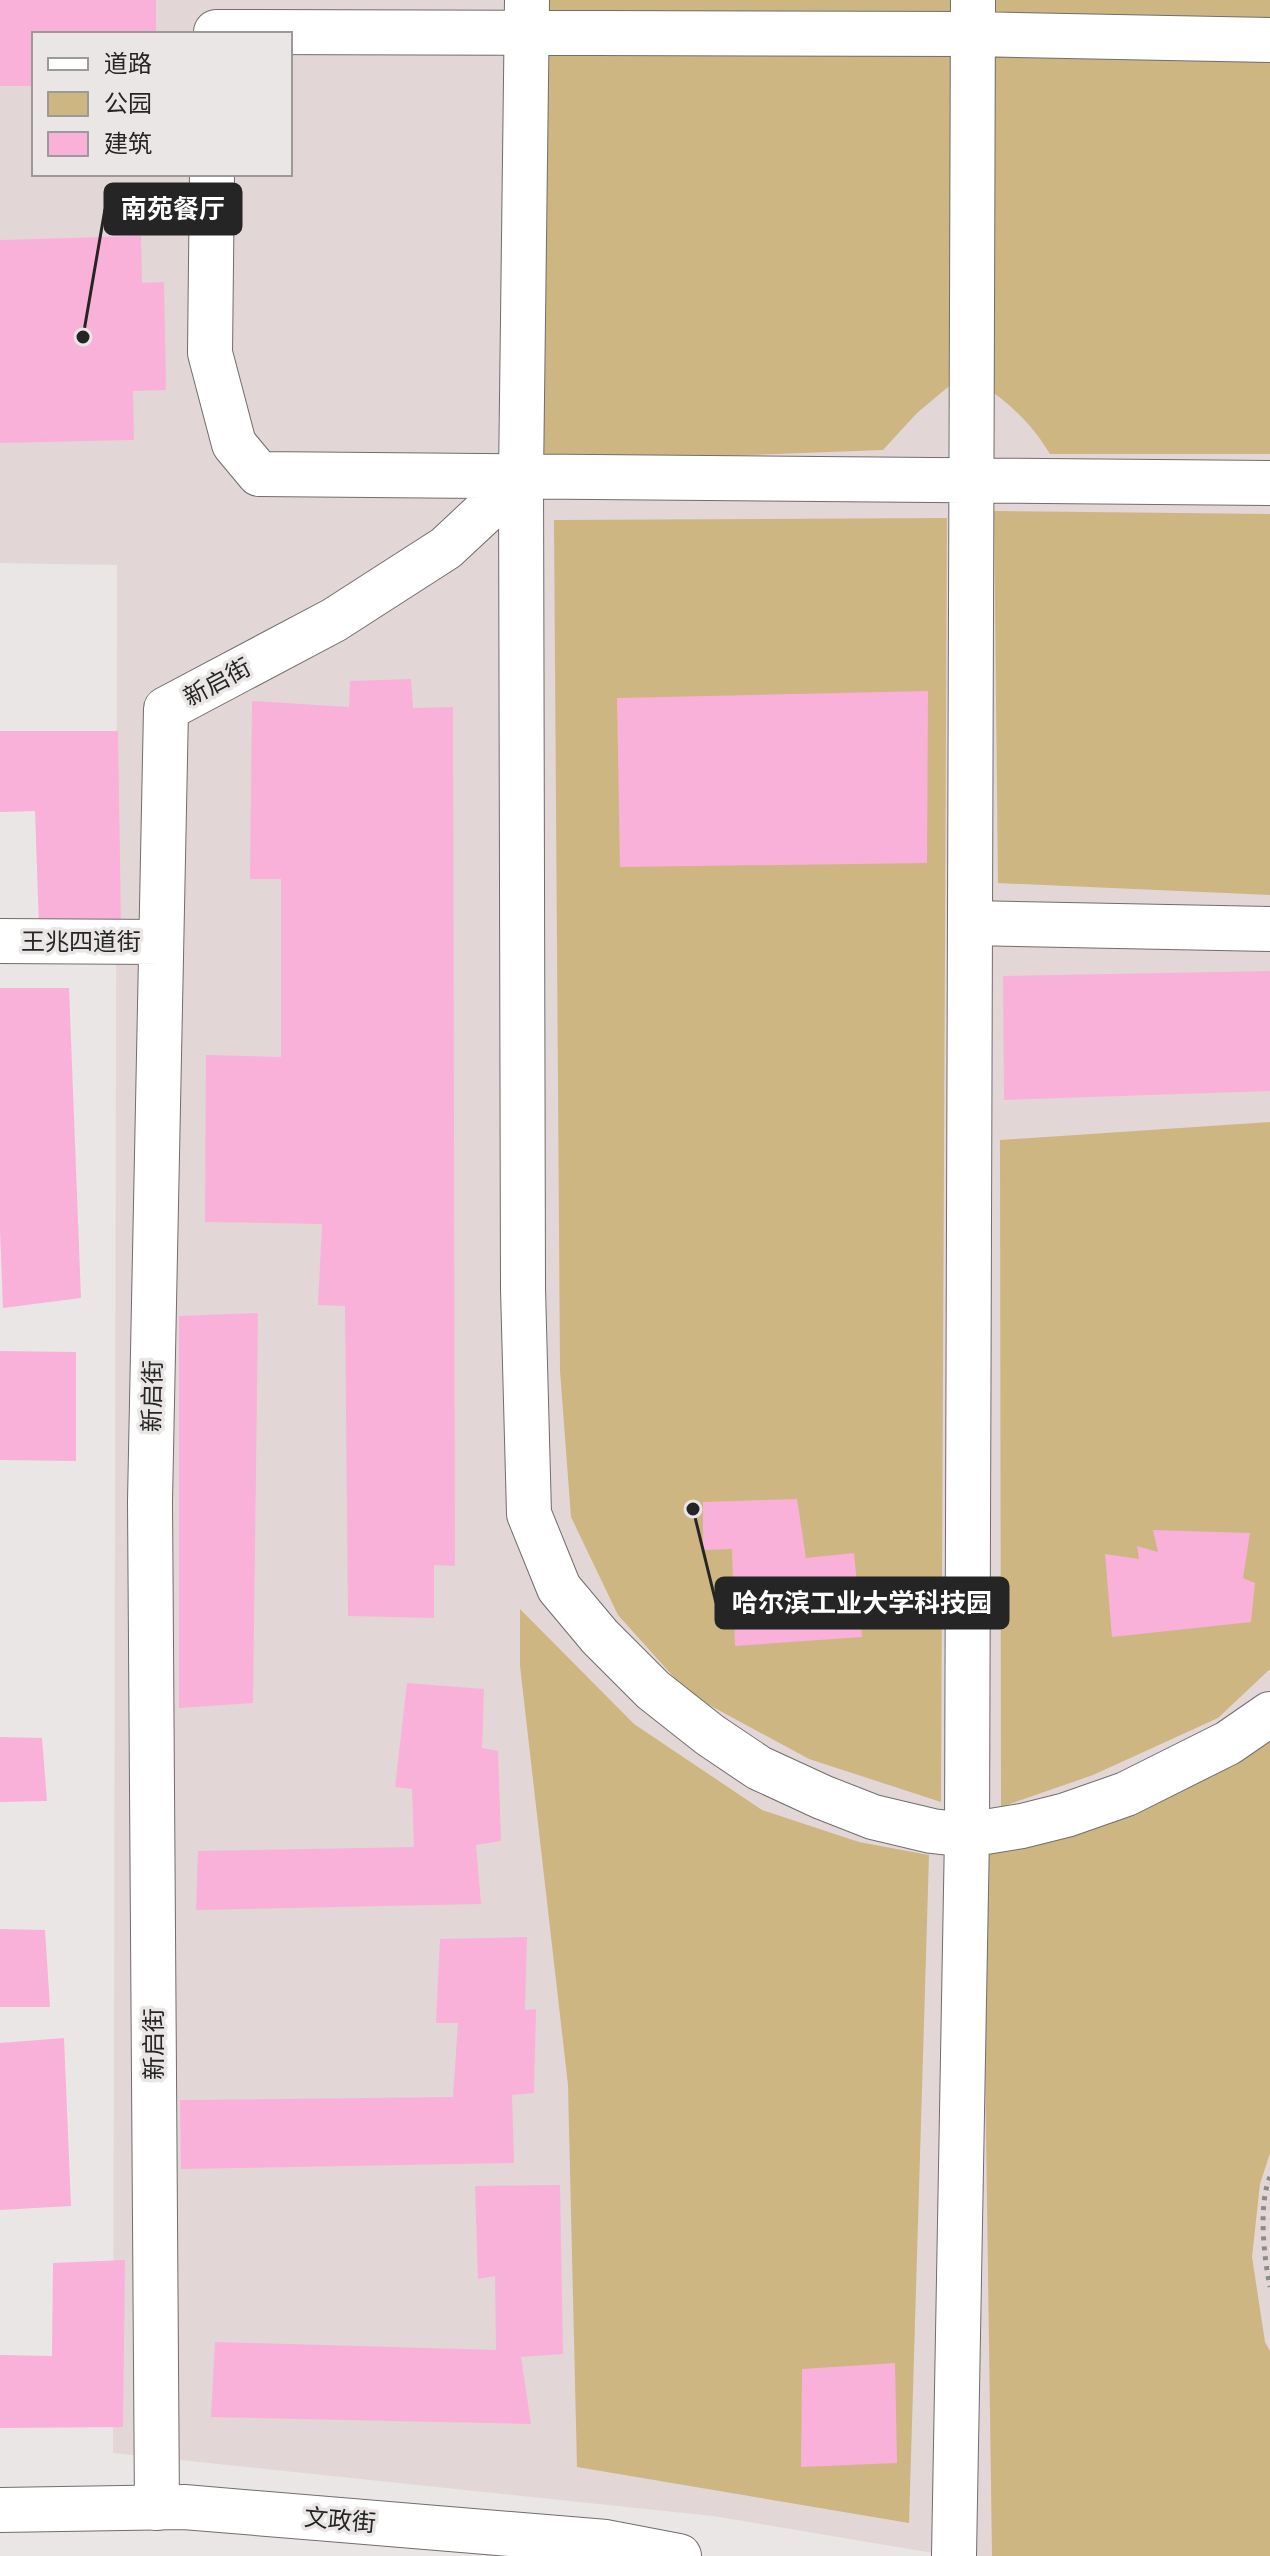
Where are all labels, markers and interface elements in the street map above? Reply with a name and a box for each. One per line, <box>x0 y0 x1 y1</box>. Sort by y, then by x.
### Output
legend <box>32 32 292 176</box>
text: 道路 <box>104 49 152 78</box>
text: 公园 <box>104 89 152 118</box>
text: 建筑 <box>104 129 152 158</box>
callout: 南苑餐厅 <box>105 184 241 234</box>
text: 南苑餐厅 <box>121 193 225 225</box>
street label: 新启街 <box>178 652 256 712</box>
street label: 王兆四道街 <box>21 927 141 956</box>
street label: 新启街 <box>137 1360 167 1432</box>
callout: 哈尔滨工业大学科技园 <box>716 1578 1008 1628</box>
text: 哈尔滨工业大学科技园 <box>732 1587 992 1619</box>
street label: 新启街 <box>139 2008 168 2080</box>
street label: 文政街 <box>303 2502 377 2538</box>

